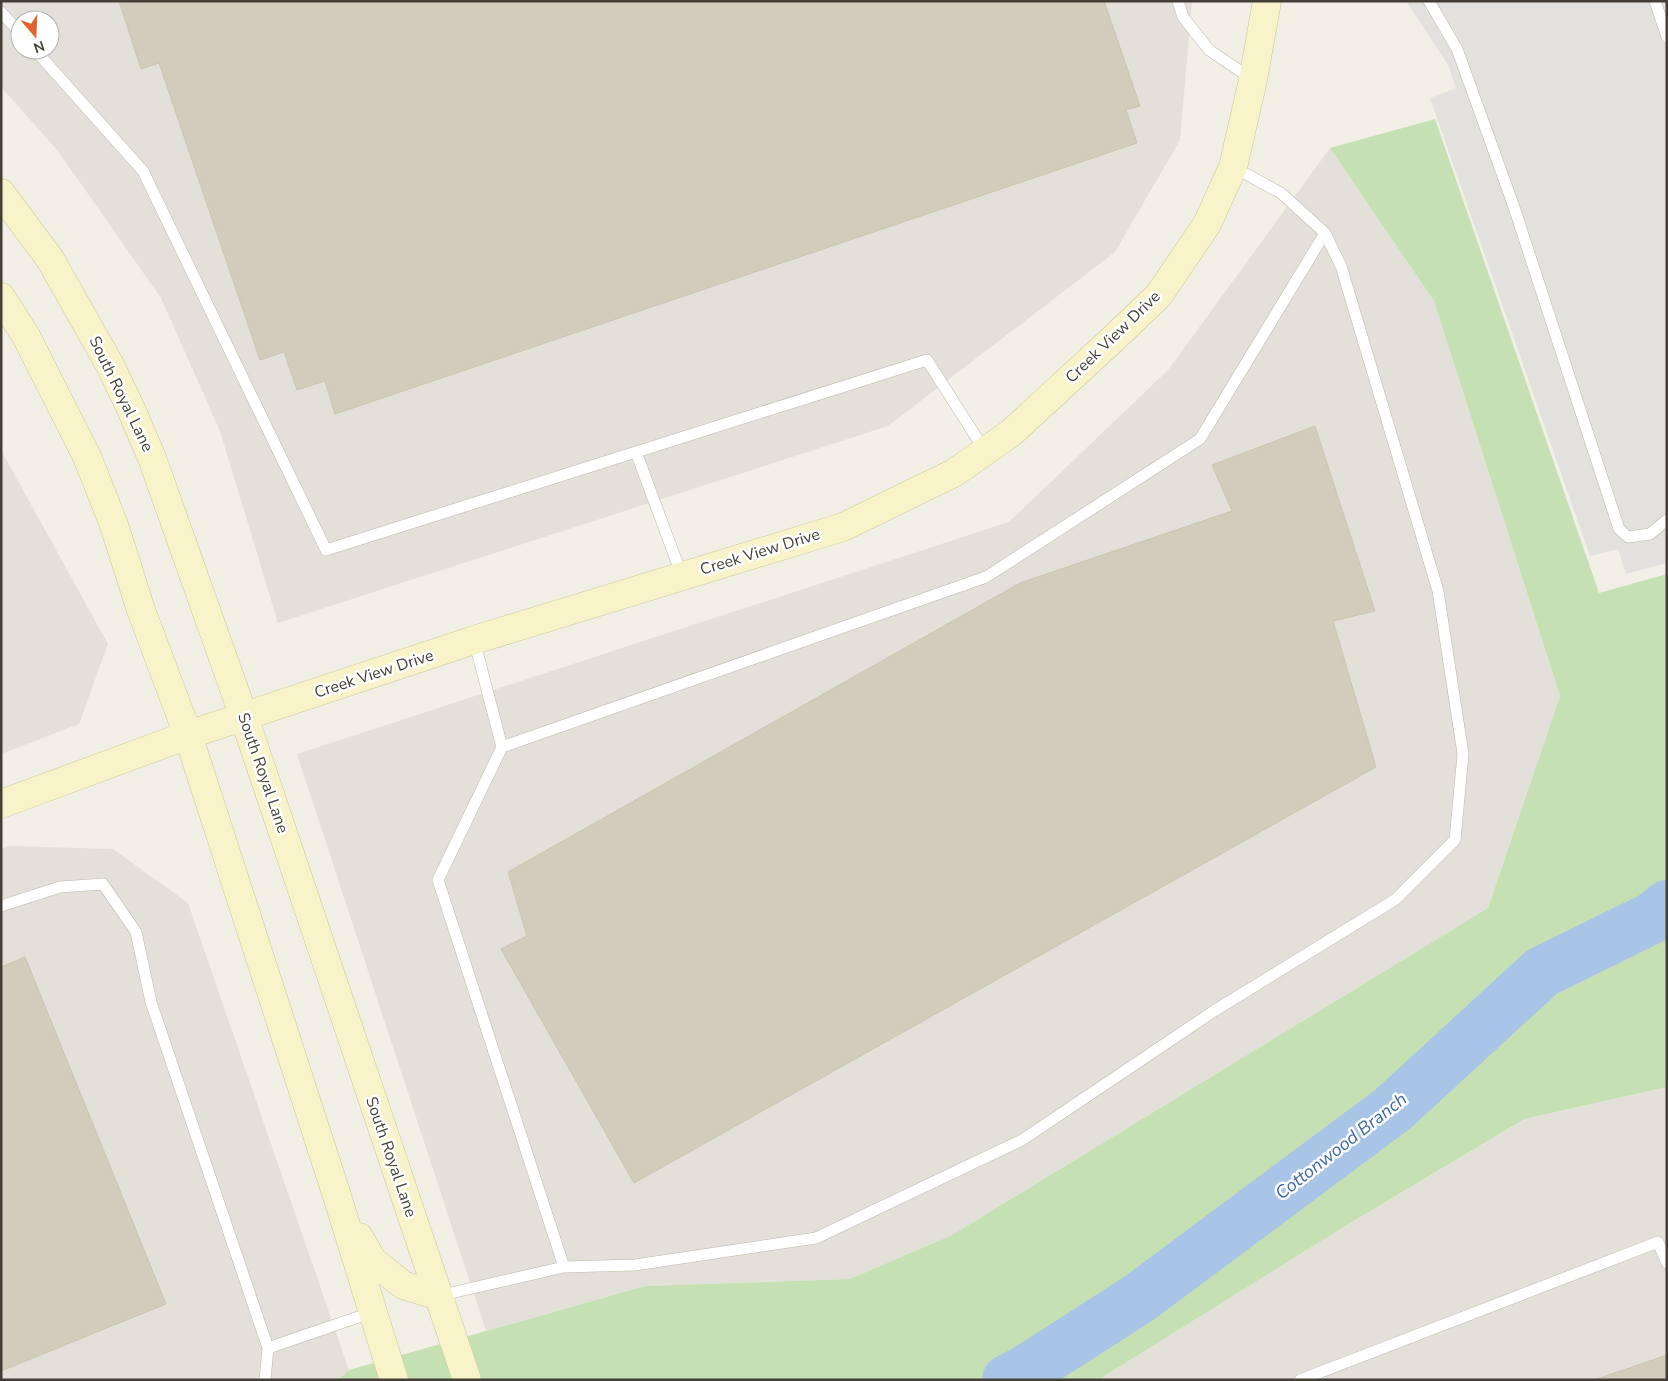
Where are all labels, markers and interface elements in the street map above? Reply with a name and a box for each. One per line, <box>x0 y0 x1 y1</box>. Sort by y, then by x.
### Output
north arrow <box>10 10 60 60</box>
text: N <box>31 36 47 58</box>
street label: Creek View Drive <box>1061 286 1165 388</box>
street label: South Royal Lane <box>83 333 159 455</box>
street label: Creek View Drive <box>697 523 823 581</box>
street label: Creek View Drive <box>312 644 436 704</box>
street label: South Royal Lane <box>232 710 294 836</box>
water label: Cottonwood Branch <box>1270 1087 1412 1205</box>
street label: South Royal Lane <box>360 1094 422 1220</box>

